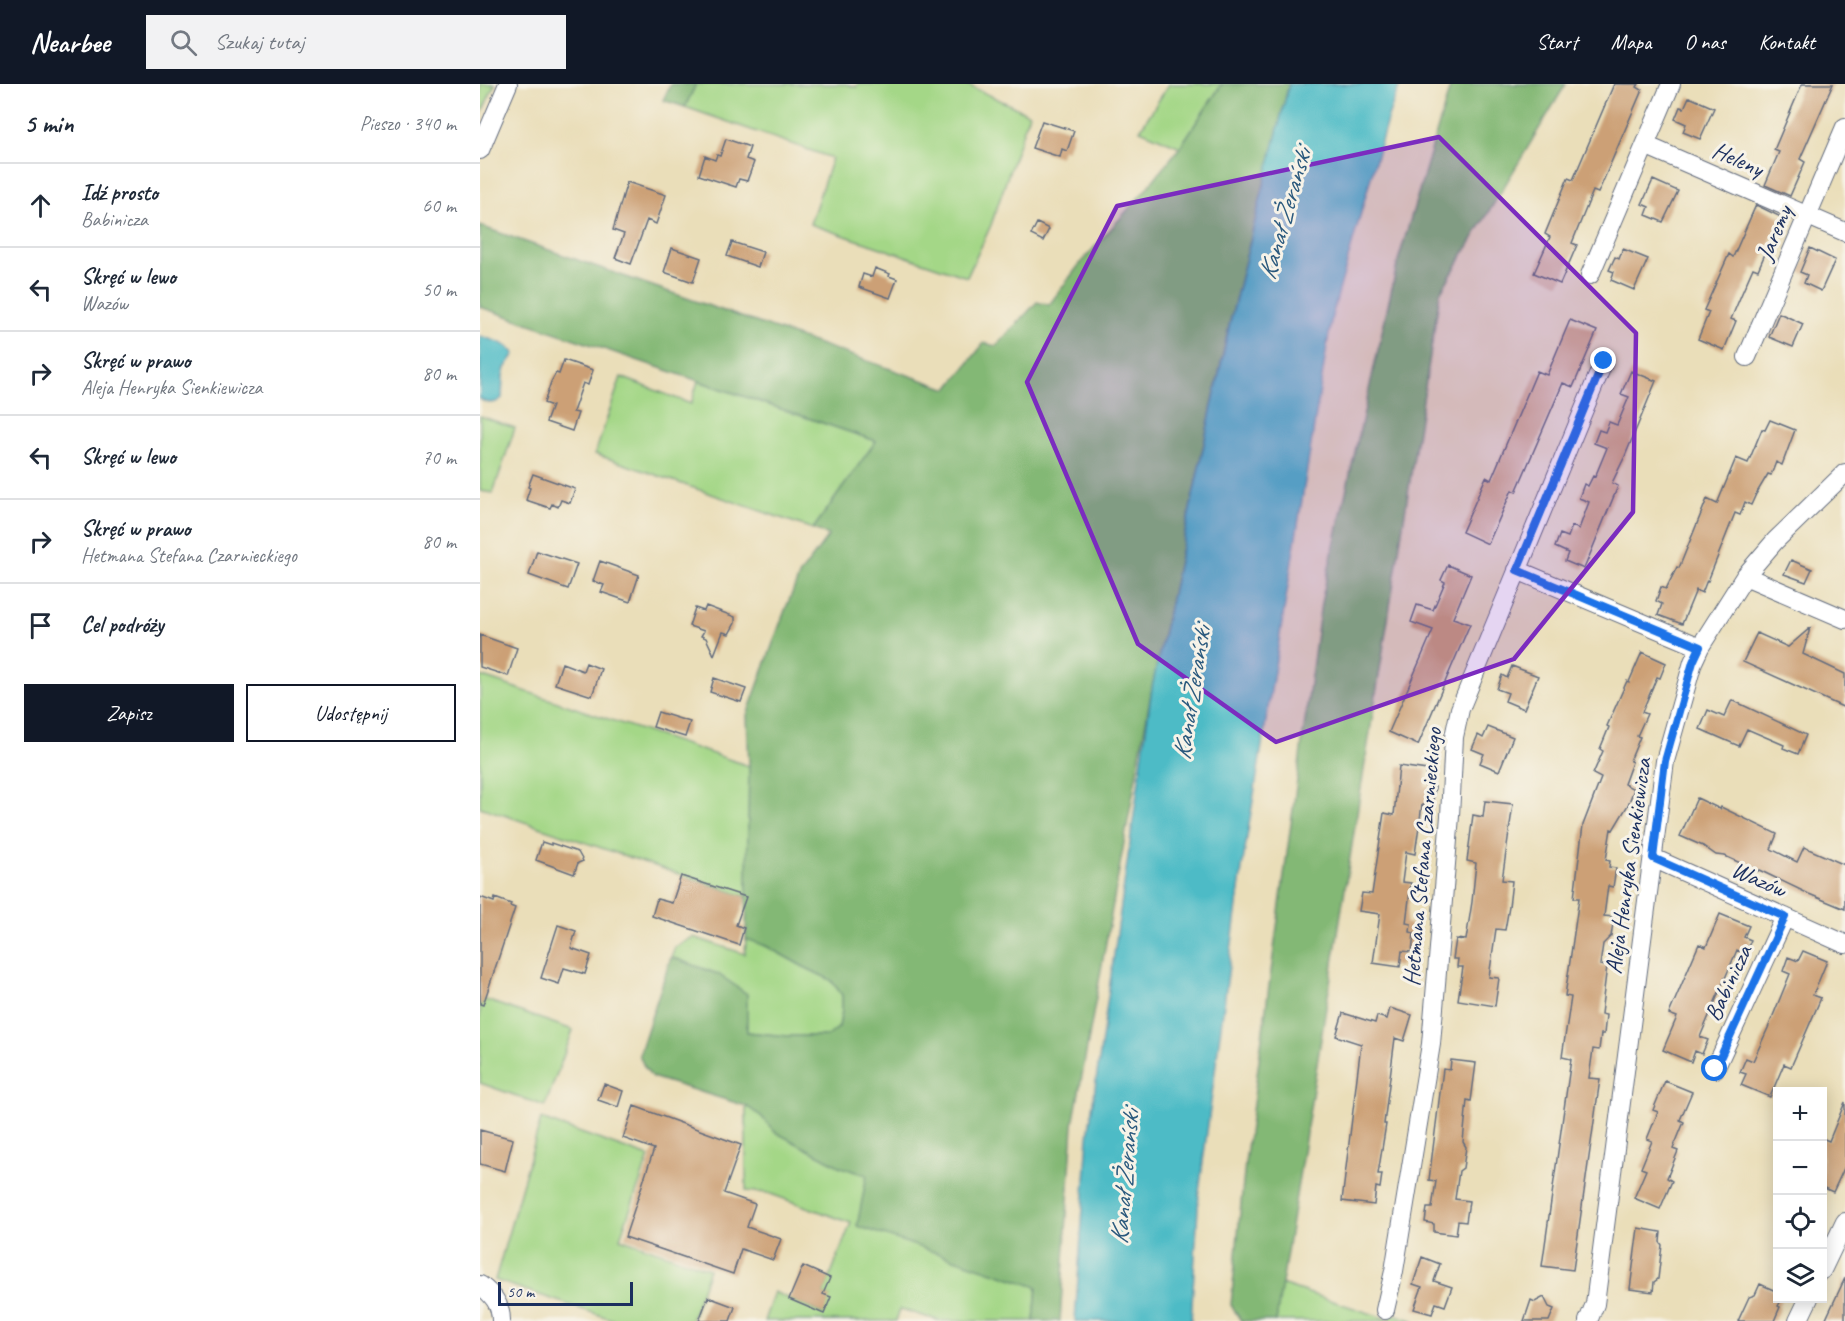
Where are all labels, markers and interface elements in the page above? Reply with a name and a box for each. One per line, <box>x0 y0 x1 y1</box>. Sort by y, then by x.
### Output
search box <box>146 15 566 69</box>
text: Nearbee <box>30 25 110 60</box>
icon: search <box>167 26 200 59</box>
text: Szukaj tutaj <box>215 28 304 56</box>
text: Start <box>1537 29 1578 55</box>
text: Mapa <box>1611 29 1651 55</box>
text: O nas <box>1684 29 1726 55</box>
text: Kontakt <box>1759 29 1815 55</box>
text: 5 min <box>24 107 73 140</box>
text: Pieszo · 340 m <box>360 111 456 136</box>
street label: Heleny <box>1708 135 1770 184</box>
water label: Kanał Żerański <box>1250 139 1321 283</box>
text: Idź prosto <box>81 179 158 207</box>
icon: ahead <box>24 189 57 222</box>
text: 60 m <box>422 193 456 218</box>
street label: Jaremy <box>1749 199 1800 266</box>
text: Babinicza <box>81 207 148 232</box>
text: Skręć w lewo <box>81 263 176 291</box>
icon: left <box>24 273 57 306</box>
text: 50 m <box>422 277 456 302</box>
text: Wazów <box>81 291 128 316</box>
text: Skręć w prawo <box>81 347 190 375</box>
route end <box>1590 347 1616 373</box>
icon: right <box>24 357 57 390</box>
text: 80 m <box>422 361 456 386</box>
text: Aleja Henryka Sienkiewicza <box>81 375 262 400</box>
icon: left <box>24 441 57 474</box>
text: Skręć w lewo <box>81 443 176 471</box>
text: 70 m <box>422 445 456 470</box>
text: Skręć w prawo <box>81 515 190 543</box>
icon: right <box>24 525 57 558</box>
text: 80 m <box>422 529 456 554</box>
text: Hetmana Stefana Czarnieckiego <box>81 543 297 568</box>
icon: arrive <box>24 609 57 642</box>
text: Cel podróży <box>81 611 164 639</box>
water label: Kanał Żerański <box>1165 618 1219 762</box>
button: Zapisz <box>24 684 234 742</box>
button: Udostępnij <box>246 684 456 742</box>
street label: Hetmana Stefana Czarnieckiego <box>1396 725 1448 987</box>
street label: Aleja Henryka Sienkiewicza <box>1598 755 1658 976</box>
street label: Wazów <box>1727 854 1792 905</box>
street label: Babinicza <box>1697 939 1759 1026</box>
route start <box>1701 1055 1727 1081</box>
map controls <box>1773 1087 1827 1303</box>
button: + <box>1773 1087 1827 1141</box>
water label: Kanał Żerański <box>1102 1103 1147 1245</box>
button: − <box>1773 1141 1827 1195</box>
button: locate <box>1773 1195 1827 1249</box>
button: layers <box>1773 1249 1827 1303</box>
scale bar <box>498 1279 633 1306</box>
text: 50 m <box>507 1282 534 1302</box>

